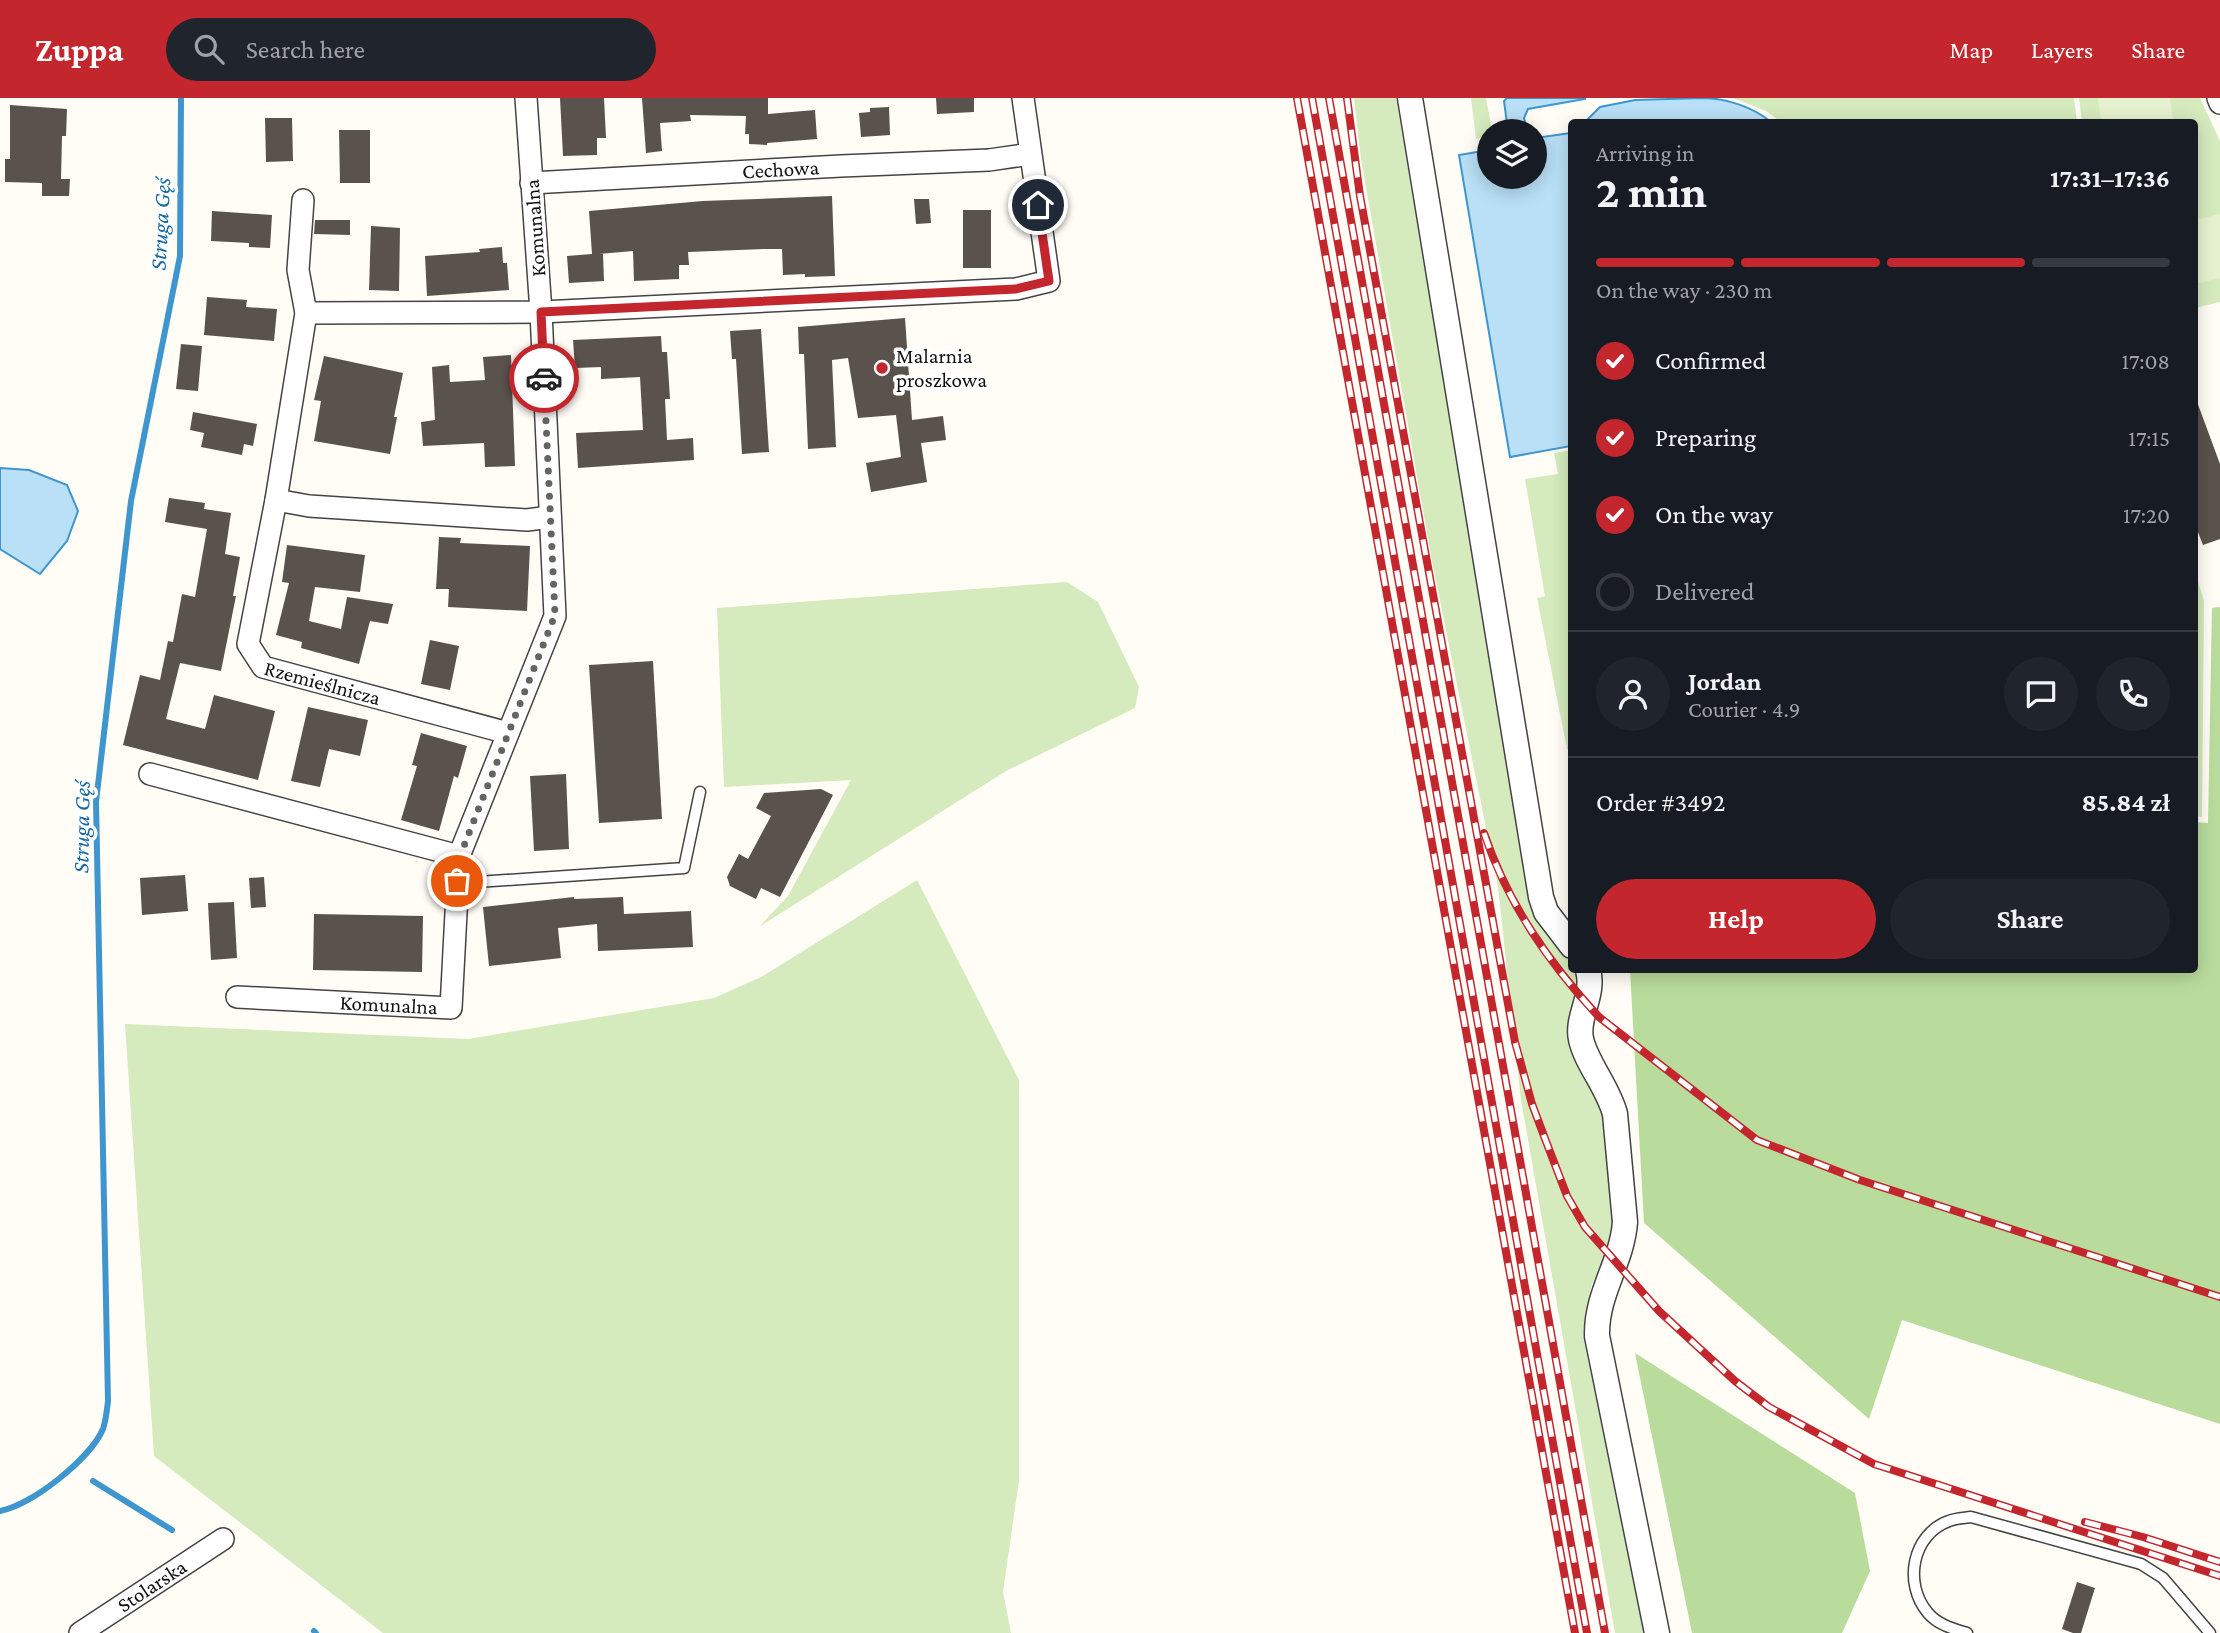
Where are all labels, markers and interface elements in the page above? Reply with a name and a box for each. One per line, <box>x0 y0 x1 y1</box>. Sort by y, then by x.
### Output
search box <box>166 18 656 81</box>
icon: search <box>190 30 228 68</box>
text: Zuppa <box>35 31 124 68</box>
text: Search here <box>246 35 365 64</box>
text: Map <box>1949 36 1993 63</box>
text: Layers <box>2031 36 2093 63</box>
text: Share <box>2131 36 2185 63</box>
map controls <box>1477 119 1547 189</box>
button: layers <box>1477 119 1547 189</box>
text: Arriving in <box>1596 140 1694 166</box>
street label: Cechowa <box>742 155 820 183</box>
text: 17:31–17:36 <box>2050 164 2170 193</box>
text: 2 min <box>1596 166 1707 217</box>
water label: Struga Gęś <box>145 175 176 271</box>
pin <box>1008 175 1068 235</box>
street label: Komunalna <box>520 178 550 278</box>
icon: home <box>1019 186 1057 224</box>
text: On the way · 230 m <box>1596 277 1772 303</box>
icon: check <box>1596 342 1634 380</box>
courier <box>509 343 579 413</box>
place label: Malarnia proszkowa <box>896 344 987 392</box>
text: Confirmed <box>1655 346 1766 375</box>
text: 17:08 <box>2121 348 2170 374</box>
icon: car <box>525 359 563 397</box>
marker: Malarnia proszkowa <box>874 360 890 376</box>
icon: check <box>1596 419 1634 457</box>
text: Preparing <box>1655 423 1756 452</box>
text: 17:15 <box>2128 425 2170 451</box>
icon: check <box>1596 496 1634 534</box>
text: On the way <box>1655 500 1773 529</box>
text: 17:20 <box>2123 502 2170 528</box>
text: Delivered <box>1655 577 1754 606</box>
street label: Rzemieślnicza <box>262 656 383 710</box>
button: person <box>1596 657 1670 731</box>
button: chat <box>2004 657 2078 731</box>
button: phone <box>2096 657 2170 731</box>
text: Jordan <box>1688 667 1762 696</box>
text: Courier · 4.9 <box>1688 696 1800 722</box>
water label: Struga Gęś <box>67 779 95 874</box>
text: Order #3492 <box>1596 788 1725 817</box>
text: 85.84 zł <box>2082 788 2170 817</box>
pin <box>427 851 487 911</box>
icon: bag <box>438 862 476 900</box>
button: Help <box>1596 879 1876 959</box>
button: Share <box>1890 879 2170 959</box>
street label: Komunalna <box>339 990 439 1019</box>
street label: Stolarska <box>113 1554 191 1617</box>

